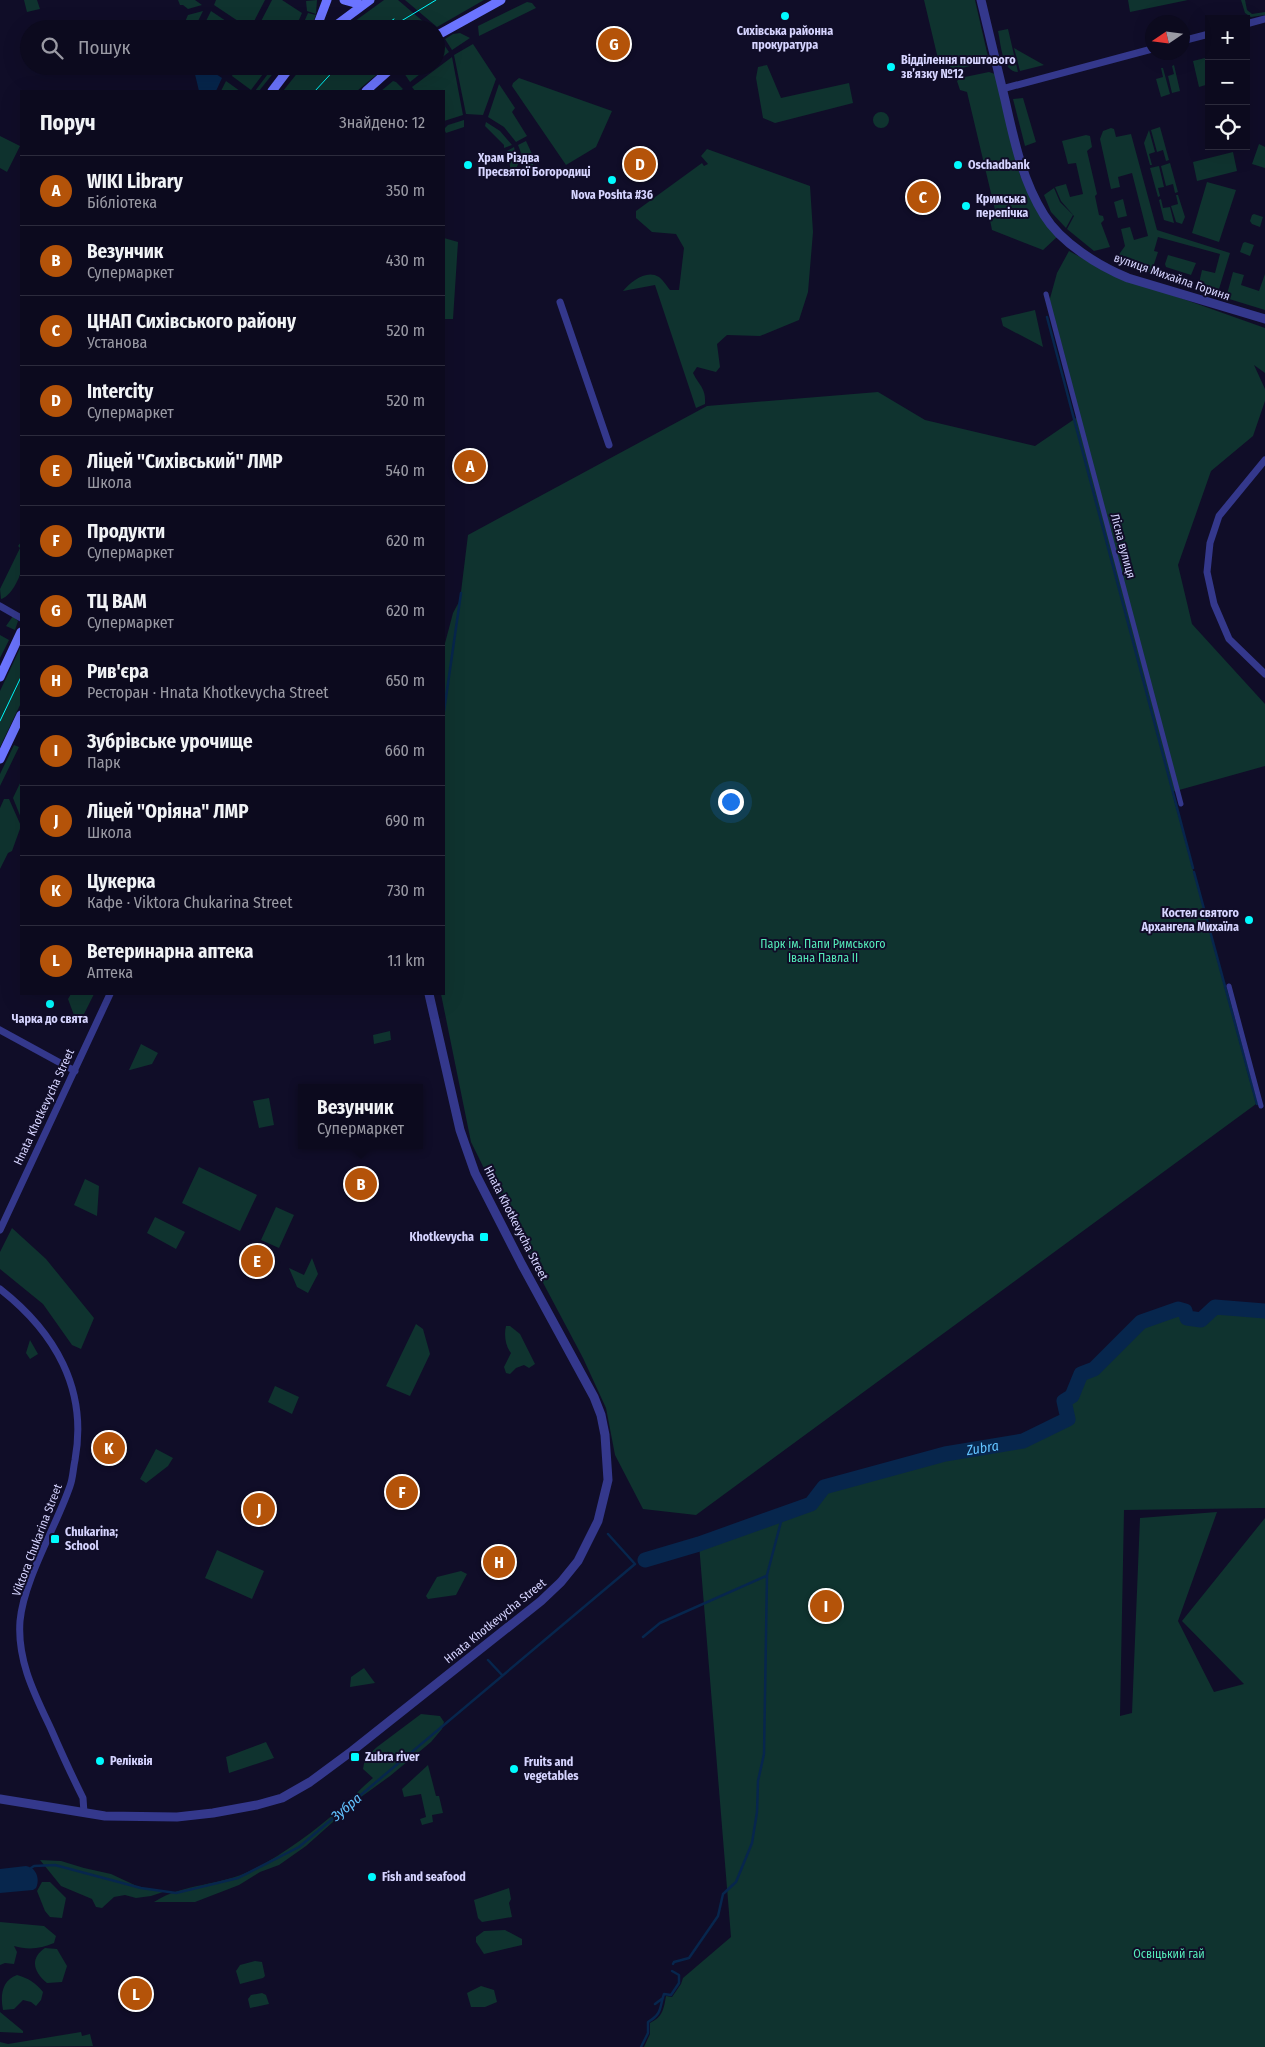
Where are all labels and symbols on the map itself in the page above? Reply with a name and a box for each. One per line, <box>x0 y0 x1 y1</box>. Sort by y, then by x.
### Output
marker: Сихівська районна прокуратура <box>779 10 791 22</box>
north arrow <box>1145 15 1190 60</box>
place label: Сихівська районна прокуратура <box>737 24 833 52</box>
pin: G <box>598 25 630 63</box>
place label: Відділення поштового зв’язку №12 <box>901 53 1016 81</box>
marker: Відділення поштового зв’язку №12 <box>885 61 897 73</box>
pin: D <box>624 145 656 183</box>
place label: Храм Різдва Пресвятої Богородиці <box>477 151 591 179</box>
place label: Oschadbank <box>968 158 1031 172</box>
marker: Храм Різдва Пресвятої Богородиці <box>462 159 474 171</box>
marker: Oschadbank <box>952 159 964 171</box>
marker: Nova Poshta #36 <box>606 174 618 186</box>
pin: C <box>907 178 939 216</box>
place label: Nova Poshta #36 <box>571 188 653 202</box>
place label: Кримська перепічка <box>976 192 1028 220</box>
marker: Кримська перепічка <box>960 200 972 212</box>
street label: вулиця Михайла Гориня <box>1112 251 1232 303</box>
pin: A <box>454 447 486 485</box>
street label: Лісна вулиця <box>1108 512 1138 580</box>
your location <box>718 789 744 815</box>
place label: Костел святого Архангела Михаїла <box>1141 906 1240 934</box>
marker: Костел святого Архангела Михаїла <box>1243 914 1255 926</box>
park label: Парк ім. Папи Римського Івана Павла ІІ <box>760 937 886 965</box>
marker: Чарка до свята <box>44 998 56 1010</box>
place label: Чарка до свята <box>12 1012 88 1026</box>
street label: Hnata Khotkevycha Street <box>11 1047 77 1167</box>
street label: Hnata Khotkevycha Street <box>481 1163 551 1283</box>
pin: B <box>345 1165 377 1203</box>
place label: Khotkevycha <box>409 1230 474 1244</box>
marker: Khotkevycha <box>478 1231 490 1243</box>
pin: E <box>241 1242 273 1280</box>
pin: K <box>93 1429 125 1467</box>
water label: Zubra <box>964 1437 1000 1459</box>
pin: F <box>386 1473 418 1511</box>
street label: Viktora Chukarina Street <box>9 1482 65 1598</box>
pin: J <box>243 1490 275 1528</box>
place label: Chukarina; School <box>65 1525 118 1553</box>
marker: Chukarina; School <box>49 1533 61 1545</box>
pin: H <box>483 1543 515 1581</box>
street label: Hnata Khotkevycha Street <box>441 1576 549 1666</box>
pin: I <box>810 1587 842 1625</box>
place label: Zubra river <box>365 1750 420 1764</box>
marker: Zubra river <box>349 1751 361 1763</box>
place label: Реліквія <box>110 1754 153 1768</box>
marker: Реліквія <box>94 1755 106 1767</box>
place label: Fruits and vegetables <box>523 1755 579 1783</box>
marker: Fruits and vegetables <box>508 1763 520 1775</box>
water label: Зубра <box>327 1790 365 1826</box>
place label: Fish and seafood <box>382 1870 466 1884</box>
marker: Fish and seafood <box>366 1871 378 1883</box>
park label: Освіцький гай <box>1133 1947 1205 1961</box>
pin: L <box>120 1975 152 2013</box>

